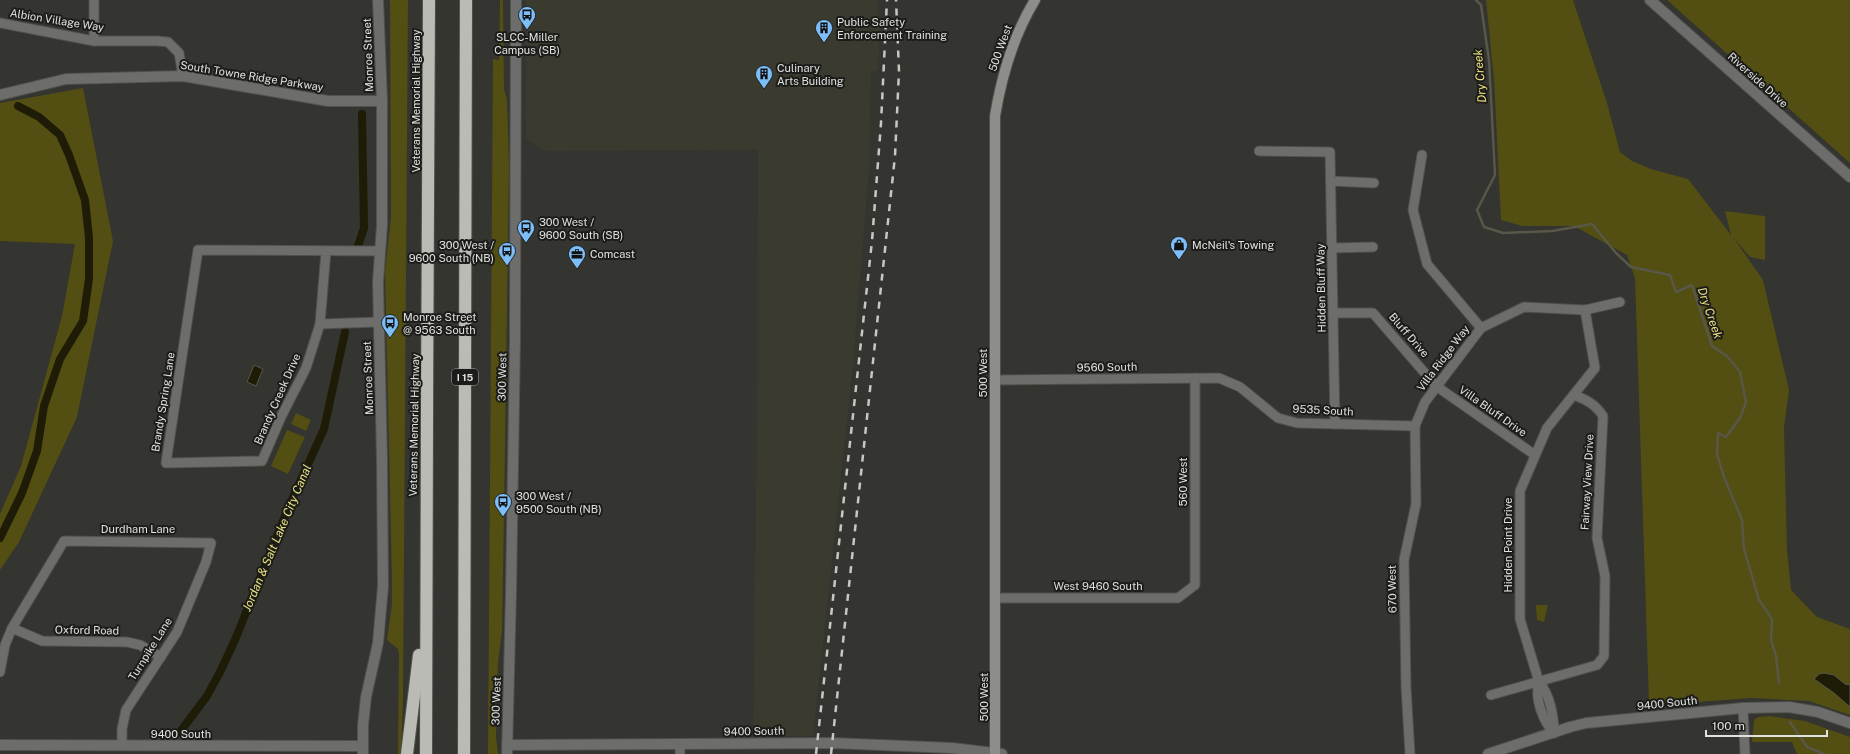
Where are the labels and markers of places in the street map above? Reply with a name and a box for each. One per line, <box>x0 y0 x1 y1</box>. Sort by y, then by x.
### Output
bus stop icon: SLCC-Miller Campus (SB) <box>517 5 537 30</box>
place label: Public Safety Enforcement Training <box>837 16 947 41</box>
building icon: Public Safety Enforcement Training <box>814 18 834 43</box>
place label: SLCC-Miller Campus (SB) <box>494 31 560 56</box>
place label: Culinary Arts Building <box>777 62 844 87</box>
building icon: Culinary Arts Building <box>754 64 774 89</box>
place label: 300 West / 9600 South (SB) <box>539 216 623 241</box>
bus stop icon: 300 West / 9600 South (SB) <box>516 218 536 243</box>
shop icon: McNeil's Towing <box>1169 235 1189 260</box>
place label: 300 West / 9600 South (NB) <box>409 239 494 264</box>
place label: McNeil's Towing <box>1192 239 1274 251</box>
bus stop icon: 300 West / 9600 South (NB) <box>497 241 517 266</box>
office icon: Comcast <box>567 244 587 269</box>
place label: Comcast <box>590 248 635 260</box>
place label: Monroe Street @ 9563 South <box>403 311 477 336</box>
bus stop icon: Monroe Street @ 9563 South <box>380 313 400 338</box>
place label: 300 West / 9500 South (NB) <box>516 490 602 515</box>
bus stop icon: 300 West / 9500 South (NB) <box>493 492 513 517</box>

